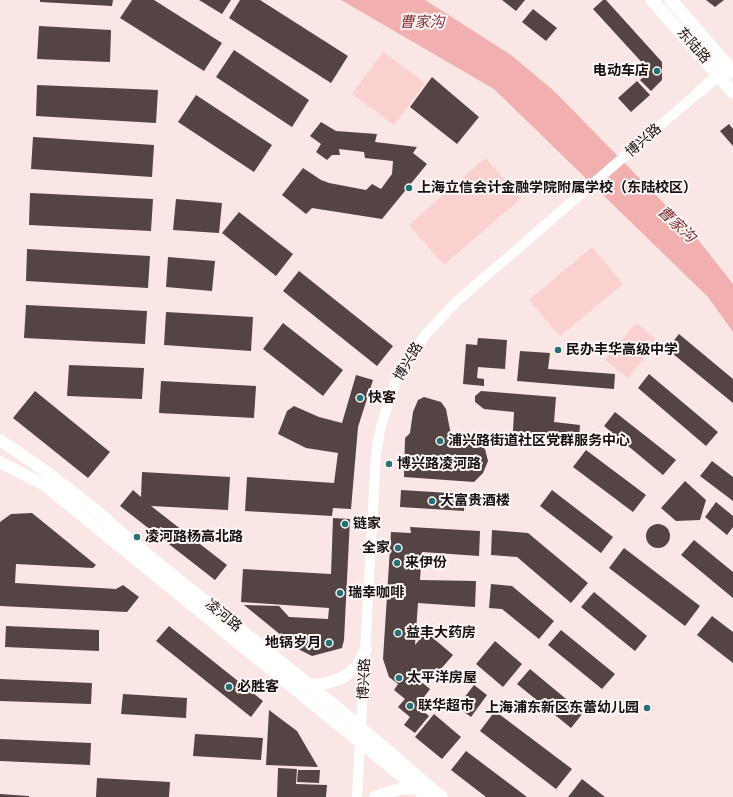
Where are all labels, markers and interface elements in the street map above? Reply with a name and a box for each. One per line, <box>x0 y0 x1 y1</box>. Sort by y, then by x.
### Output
water label: 曹家沟 <box>400 14 444 32</box>
street label: 东陆路 <box>673 25 713 67</box>
place label: 电动车店 <box>593 63 649 79</box>
marker: 电动车店 <box>652 66 662 76</box>
street label: 博兴路 <box>623 121 665 161</box>
place label: 上海立信会计金融学院附属学校（东陆校区） <box>417 180 697 196</box>
marker: 上海立信会计金融学院附属学校（东陆校区） <box>404 183 414 193</box>
water label: 曹家沟 <box>653 203 699 247</box>
street label: 博兴路 <box>391 340 427 384</box>
place label: 民办丰华高级中学 <box>566 342 678 358</box>
marker: 民办丰华高级中学 <box>553 345 563 355</box>
place label: 快客 <box>368 390 396 406</box>
marker: 快客 <box>355 393 365 403</box>
place label: 浦兴路街道社区党群服务中心 <box>448 433 630 449</box>
marker: 浦兴路街道社区党群服务中心 <box>435 436 445 446</box>
place label: 博兴路凌河路 <box>397 456 481 472</box>
marker: 博兴路凌河路 <box>384 459 394 469</box>
place label: 大富贵酒楼 <box>440 493 510 509</box>
marker: 大富贵酒楼 <box>427 496 437 506</box>
place label: 链家 <box>353 516 381 532</box>
marker: 链家 <box>340 519 350 529</box>
place label: 凌河路杨高北路 <box>145 529 243 545</box>
marker: 凌河路杨高北路 <box>132 532 142 542</box>
place label: 全家 <box>362 540 390 556</box>
marker: 全家 <box>393 543 403 553</box>
place label: 来伊份 <box>405 555 447 571</box>
marker: 来伊份 <box>392 558 402 568</box>
place label: 瑞幸咖啡 <box>348 585 404 601</box>
marker: 瑞幸咖啡 <box>335 588 345 598</box>
street label: 凌河路 <box>201 596 245 636</box>
place label: 益丰大药房 <box>406 625 476 641</box>
marker: 益丰大药房 <box>393 628 403 638</box>
place label: 地锅岁月 <box>265 635 321 651</box>
marker: 地锅岁月 <box>324 638 334 648</box>
street label: 博兴路 <box>356 658 374 700</box>
place label: 太平洋房屋 <box>407 670 477 686</box>
marker: 太平洋房屋 <box>394 673 404 683</box>
place label: 必胜客 <box>237 679 279 695</box>
marker: 必胜客 <box>224 682 234 692</box>
place label: 联华超市 <box>418 698 474 714</box>
place label: 上海浦东新区东蕾幼儿园 <box>485 700 639 716</box>
marker: 联华超市 <box>405 701 415 711</box>
marker: 上海浦东新区东蕾幼儿园 <box>642 703 652 713</box>

